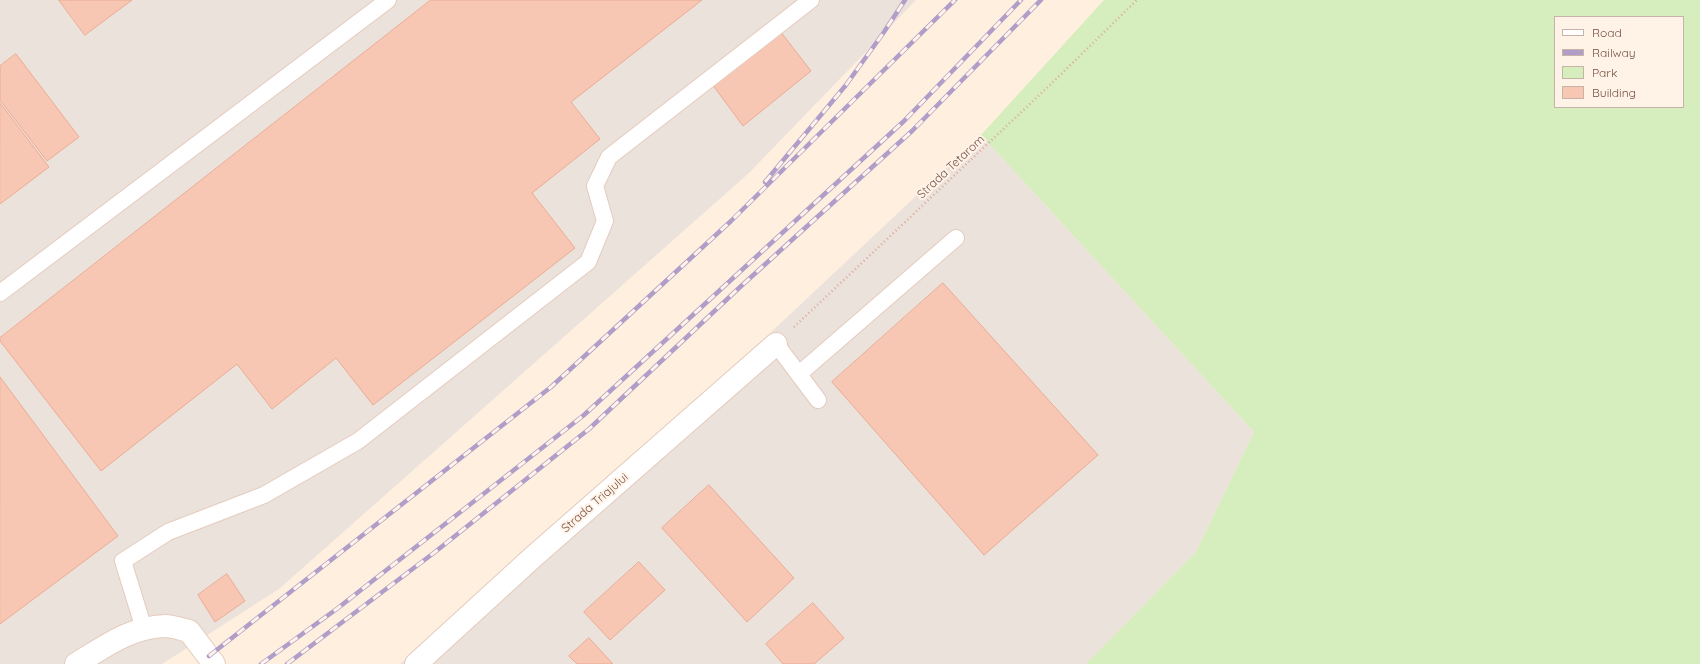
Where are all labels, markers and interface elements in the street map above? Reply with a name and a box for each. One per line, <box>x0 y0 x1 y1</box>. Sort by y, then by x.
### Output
legend <box>1554 16 1684 108</box>
text: Road <box>1592 25 1622 40</box>
text: Railway <box>1592 45 1636 60</box>
text: Park <box>1592 65 1617 80</box>
text: Building <box>1592 85 1636 100</box>
street label: Strada Tetarom <box>914 132 988 202</box>
street label: Strada Triajului <box>559 470 631 536</box>

